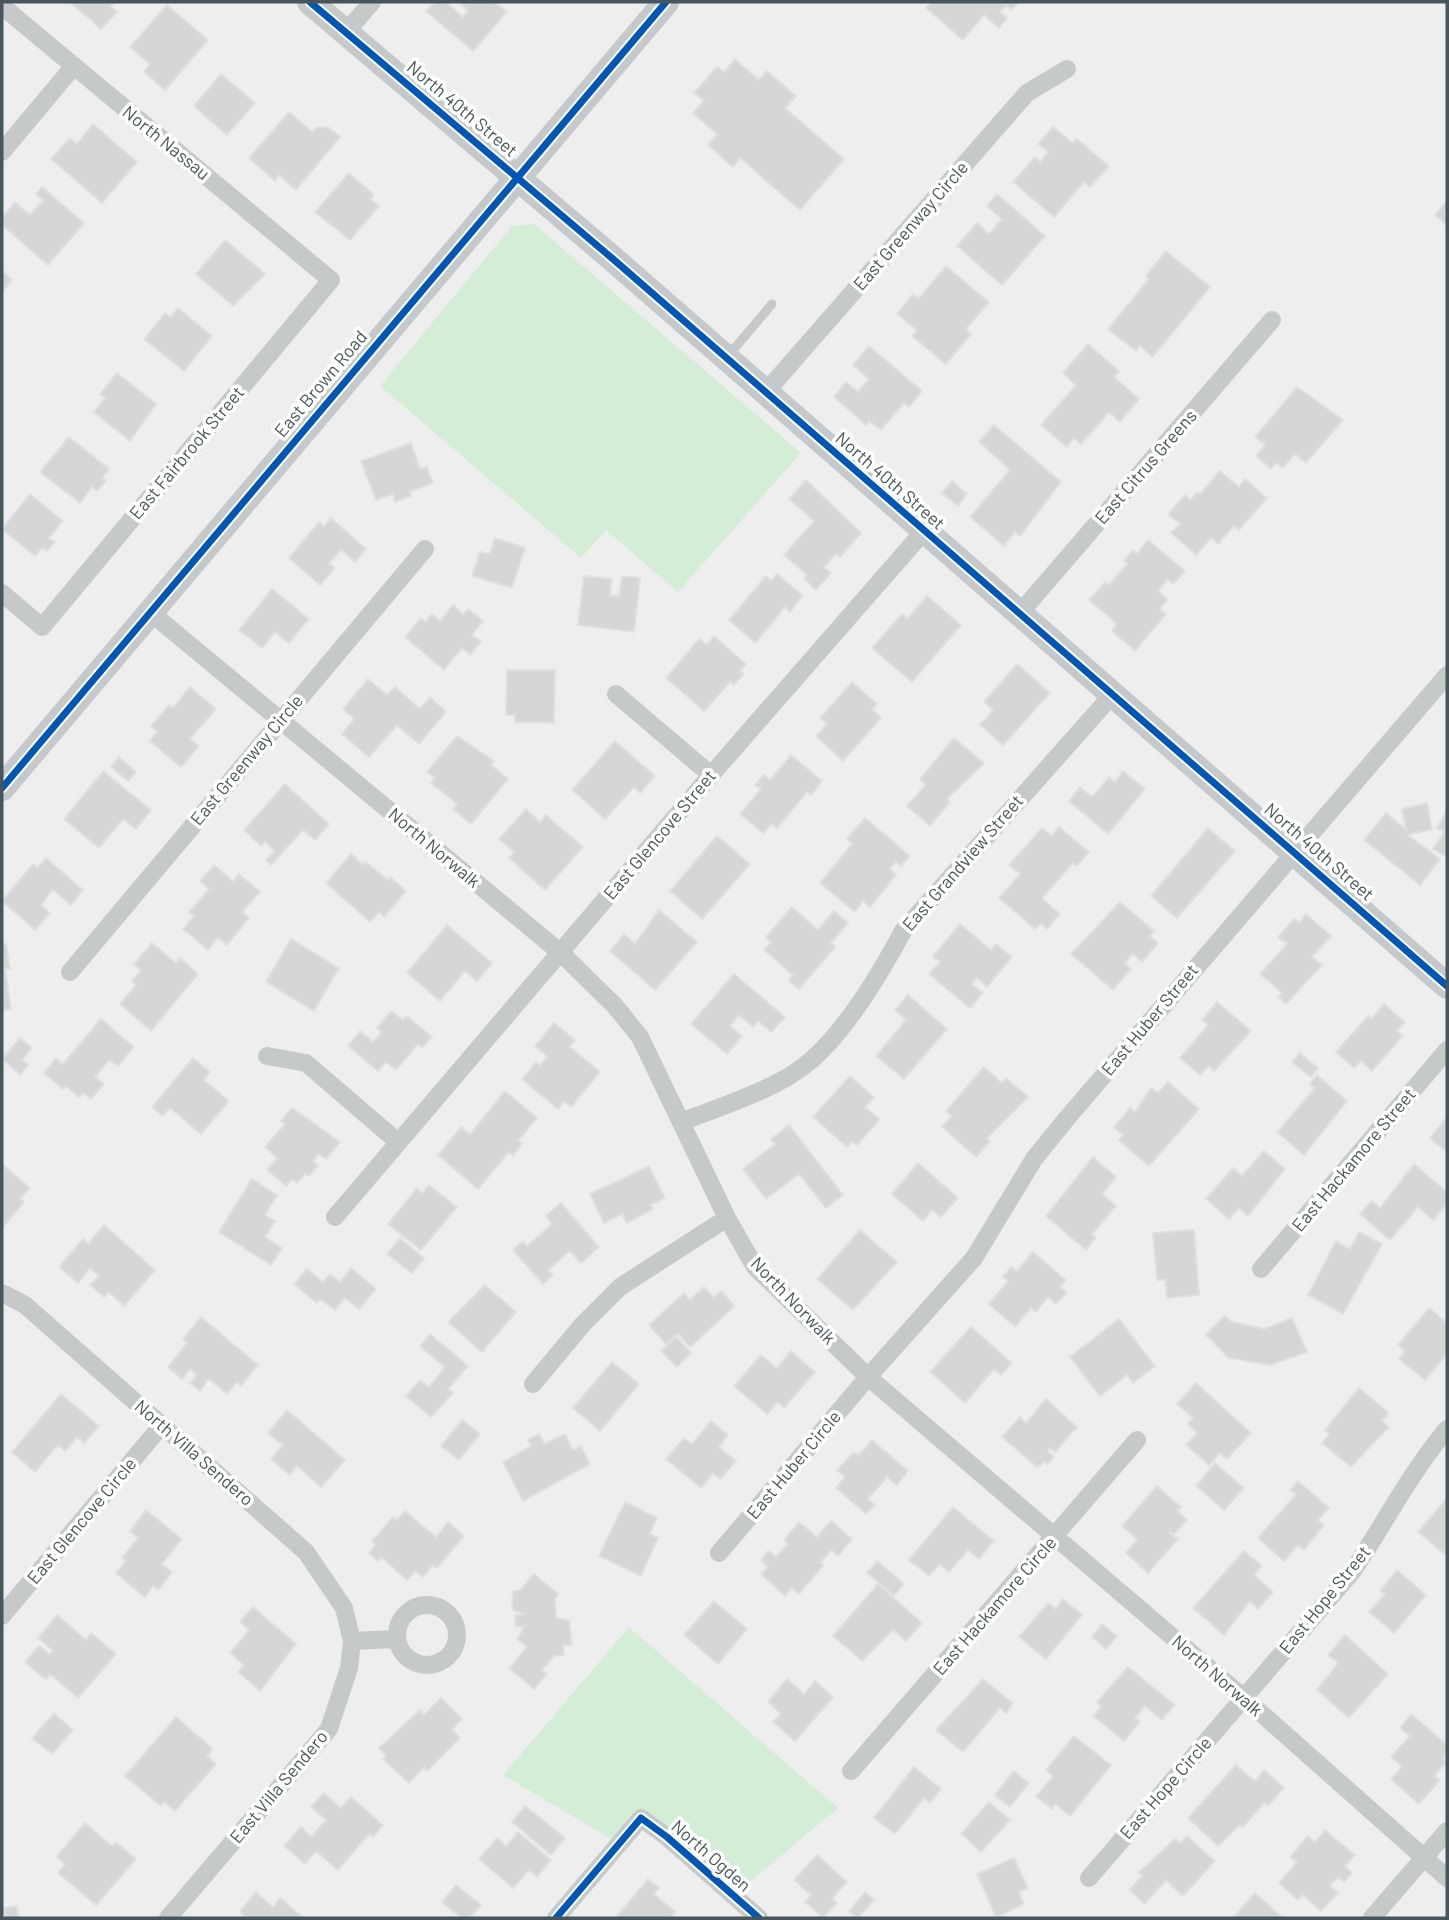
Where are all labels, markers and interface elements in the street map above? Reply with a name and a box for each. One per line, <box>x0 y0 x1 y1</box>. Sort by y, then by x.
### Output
street label: North 40th Street <box>403 56 522 161</box>
street label: North Nassau <box>119 100 215 184</box>
street label: East Greenway Circle <box>848 156 972 294</box>
street label: East Brown Road <box>269 326 371 441</box>
street label: East Fairbrook Street <box>124 381 248 523</box>
street label: East Citrus Greens <box>1090 405 1201 528</box>
street label: North 40th Street <box>831 427 950 534</box>
street label: East Greenway Circle <box>185 689 307 829</box>
street label: East Glencove Street <box>599 765 720 904</box>
street label: East Grandview Street <box>897 790 1027 935</box>
street label: North 40th Street <box>1260 798 1379 905</box>
street label: North Norwalk <box>384 803 485 892</box>
street label: East Huber Street <box>1096 959 1202 1080</box>
street label: East Hackamore Street <box>1287 1083 1420 1236</box>
street label: North Norwalk <box>747 1252 841 1349</box>
street label: North Villa Sendero <box>131 1395 259 1510</box>
street label: East Huber Circle <box>741 1406 845 1523</box>
street label: East Glencove Circle <box>22 1453 141 1588</box>
street label: East Hackamore Circle <box>928 1532 1060 1679</box>
street label: East Hope Street <box>1274 1541 1374 1658</box>
street label: North Norwalk <box>1168 1630 1267 1721</box>
street label: East Villa Sendero <box>225 1725 332 1847</box>
street label: East Hope Circle <box>1115 1732 1216 1843</box>
street label: North Ogden <box>667 1815 756 1896</box>

